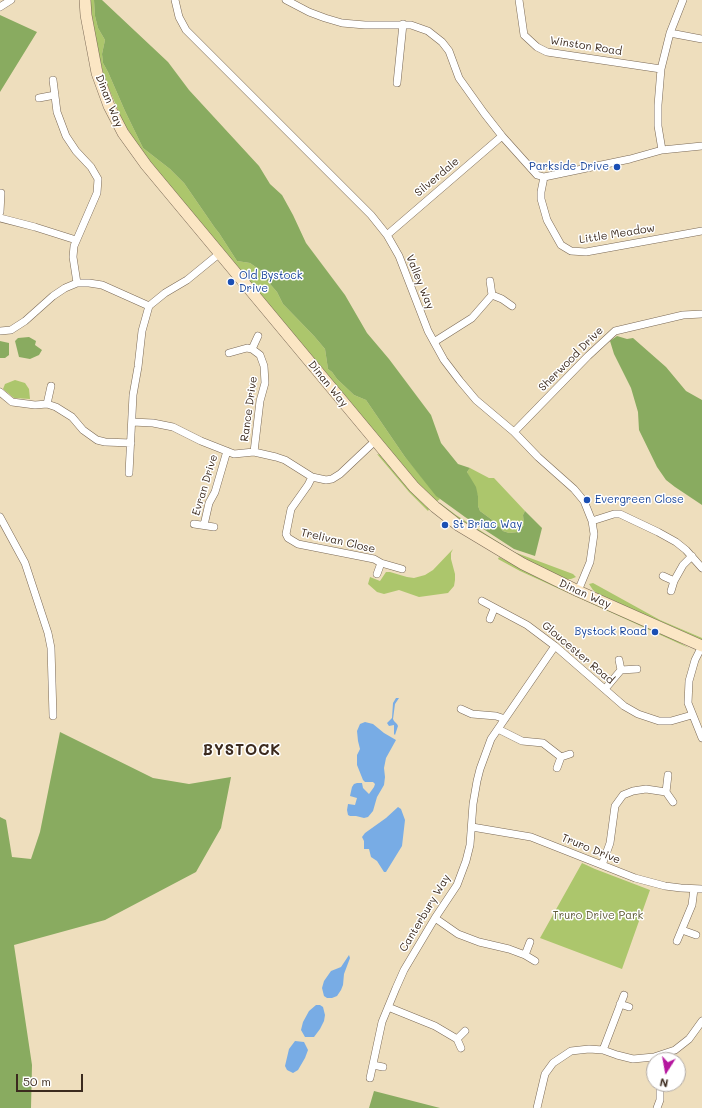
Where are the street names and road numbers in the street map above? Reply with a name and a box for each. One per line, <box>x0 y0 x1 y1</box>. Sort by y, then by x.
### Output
street label: Winston Road <box>549 34 623 58</box>
street label: Dinan Way <box>92 73 126 129</box>
street label: Silverdale <box>412 155 462 199</box>
street label: Little Meadow <box>578 222 656 246</box>
street label: Valley Way <box>403 253 437 311</box>
street label: Sherwood Drive <box>536 324 606 394</box>
street label: Dinan Way <box>305 358 351 410</box>
street label: Rance Drive <box>238 375 260 443</box>
street label: Evran Drive <box>189 453 221 517</box>
street label: Trelivan Close <box>299 526 377 556</box>
street label: Dinan Way <box>557 577 613 611</box>
street label: Gloucester Road <box>539 619 617 687</box>
street label: Truro Drive <box>560 831 622 867</box>
street label: Canterbury Way <box>397 872 453 954</box>

